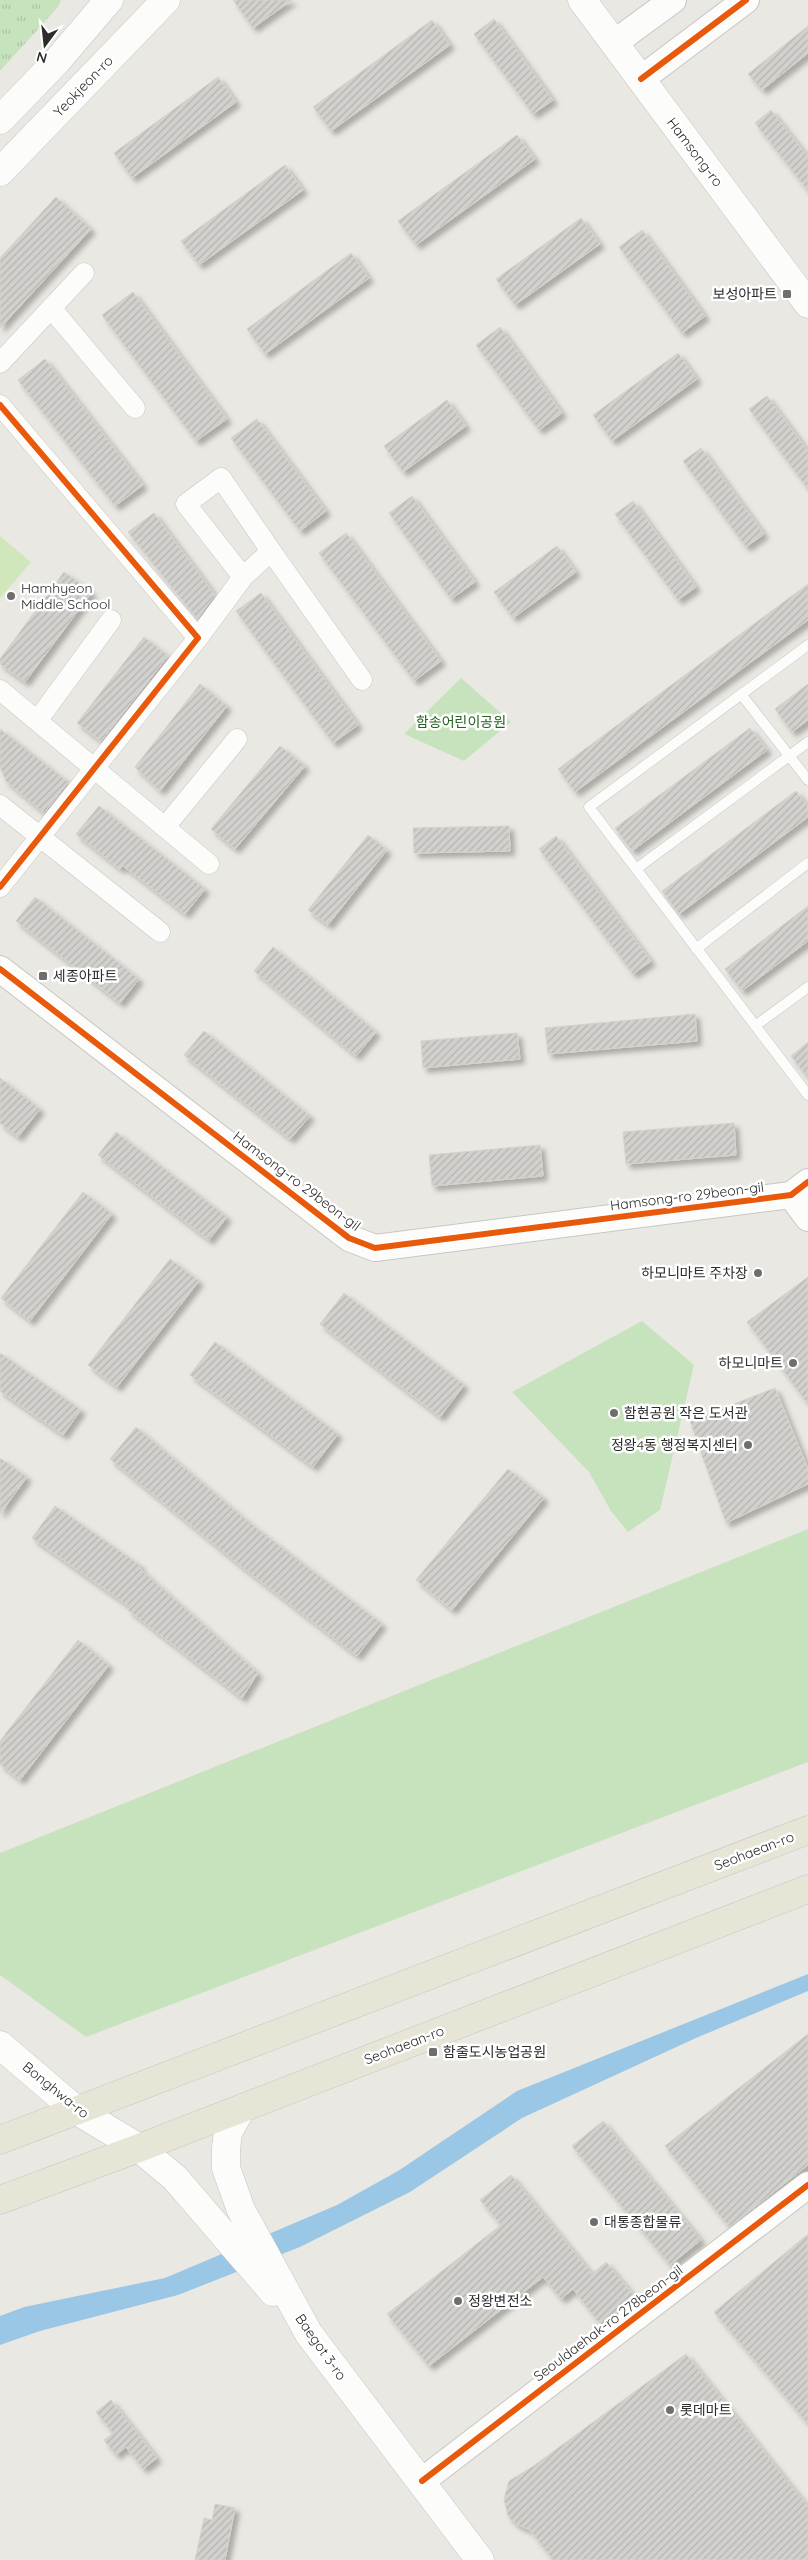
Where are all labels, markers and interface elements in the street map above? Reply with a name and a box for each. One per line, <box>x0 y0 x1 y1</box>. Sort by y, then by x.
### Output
north arrow <box>20 20 70 70</box>
text: N <box>34 48 49 68</box>
street label: Yeokjeon-ro <box>49 52 117 120</box>
street label: Hamsong-ro <box>663 114 727 190</box>
place label: 보성아파트 <box>713 285 777 303</box>
marker: 보성아파트 <box>781 288 793 300</box>
place label: Hamhyeon Middle School <box>21 579 111 613</box>
marker: Hamhyeon Middle School <box>5 590 17 602</box>
park label: 함송어린이공원 <box>416 713 506 731</box>
place label: 세종아파트 <box>53 967 118 985</box>
marker: 세종아파트 <box>37 970 49 982</box>
street label: Hamsong-ro 29beon-gil <box>230 1127 364 1235</box>
street label: Hamsong-ro 29beon-gil <box>609 1178 765 1214</box>
place label: 하모니마트 주차장 <box>641 1264 748 1282</box>
marker: 하모니마트 주차장 <box>752 1267 764 1279</box>
place label: 하모니마트 <box>719 1354 783 1372</box>
marker: 하모니마트 <box>787 1357 799 1369</box>
place label: 함현공원 작은 도서관 <box>624 1404 748 1422</box>
marker: 함현공원 작은 도서관 <box>608 1407 620 1419</box>
place label: 정왕4동 행정복지센터 <box>611 1436 738 1454</box>
marker: 정왕4동 행정복지센터 <box>742 1439 754 1451</box>
street label: Seohaean-ro <box>711 1828 797 1874</box>
street label: Seohaean-ro <box>361 2022 447 2068</box>
place label: 함줄도시농업공원 <box>443 2043 546 2061</box>
marker: 함줄도시농업공원 <box>427 2046 439 2058</box>
street label: Bonghwa-ro <box>19 2058 93 2122</box>
place label: 대통종합물류 <box>604 2213 681 2231</box>
marker: 대통종합물류 <box>588 2216 600 2228</box>
street label: Seouldaehak-ro 278beon-gil <box>530 2261 686 2385</box>
place label: 정왕변전소 <box>468 2292 533 2310</box>
marker: 정왕변전소 <box>452 2295 464 2307</box>
street label: Baegot 3-ro <box>291 2310 351 2384</box>
place label: 롯데마트 <box>680 2401 732 2419</box>
marker: 롯데마트 <box>664 2404 676 2416</box>

